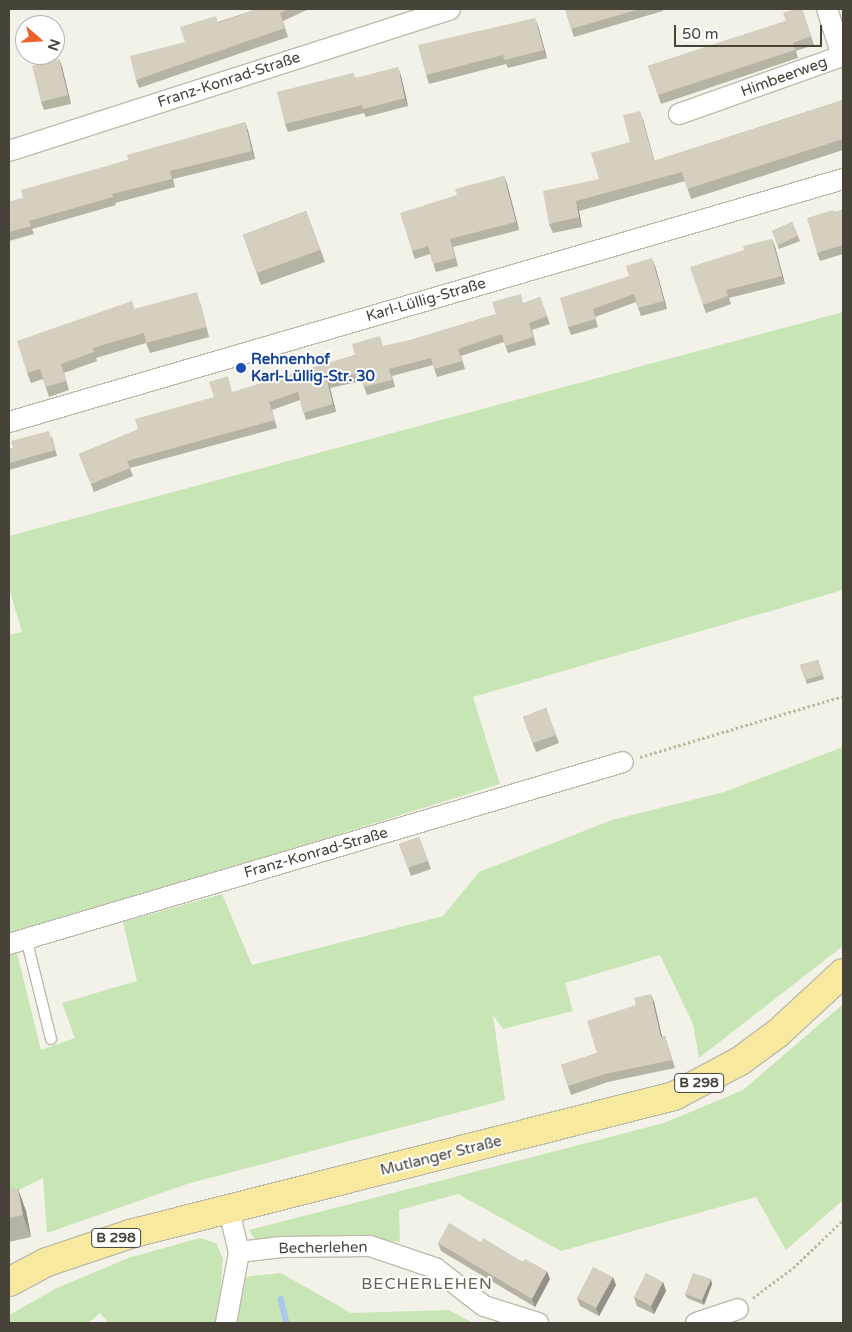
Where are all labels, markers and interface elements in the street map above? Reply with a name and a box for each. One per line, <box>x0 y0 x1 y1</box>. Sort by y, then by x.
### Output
north arrow <box>15 15 65 65</box>
scale bar <box>677 15 824 47</box>
text: 50 m <box>682 25 719 43</box>
text: N <box>44 37 64 53</box>
street label: Franz-Konrad-Straße <box>155 48 303 112</box>
street label: Himbeerweg <box>738 53 830 101</box>
street label: Karl-Lüllig-Straße <box>364 274 488 326</box>
place label: Rehnenhof Karl-Lüllig-Str. 30 <box>251 350 375 385</box>
marker: Rehnenhof Karl-Lüllig-Str. 30 <box>235 362 247 374</box>
street label: Franz-Konrad-Straße <box>242 824 390 882</box>
road number: B 298 <box>674 1072 724 1094</box>
street label: Mutlanger Straße <box>378 1132 504 1180</box>
road number: B 298 <box>91 1226 141 1250</box>
street label: Becherlehen <box>278 1238 368 1258</box>
district label: BECHERLEHEN <box>360 1274 494 1294</box>

